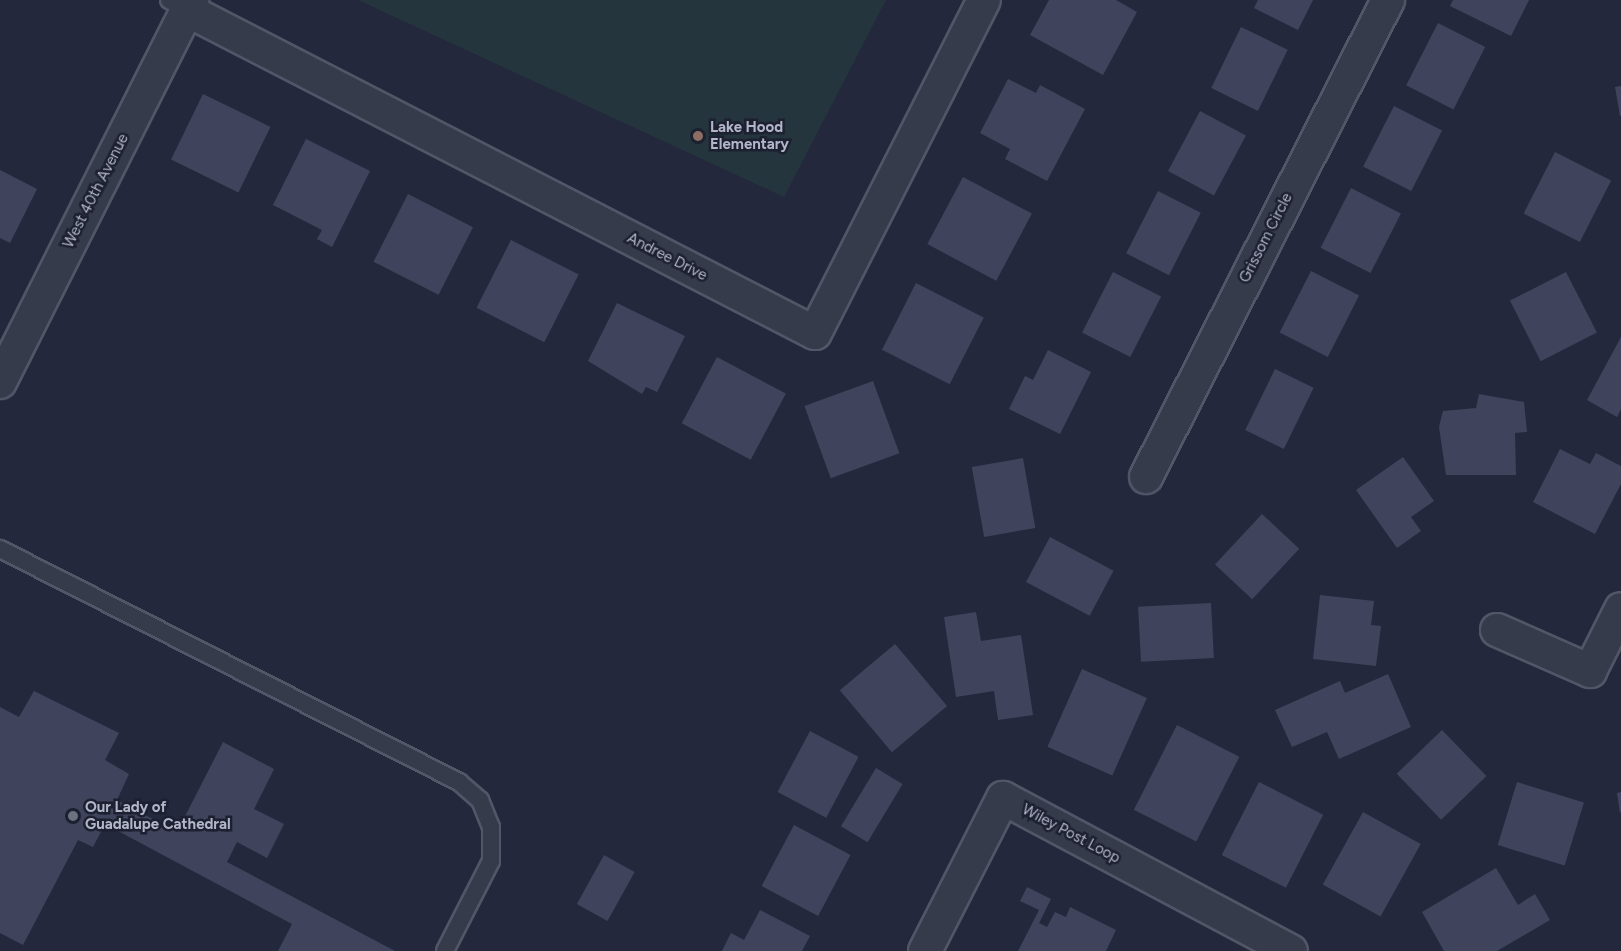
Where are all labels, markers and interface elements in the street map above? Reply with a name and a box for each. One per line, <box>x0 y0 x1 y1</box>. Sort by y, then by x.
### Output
place label: Lake Hood Elementary <box>710 118 789 153</box>
marker: Lake Hood Elementary <box>691 129 705 143</box>
street label: West 40th Avenue <box>59 131 133 251</box>
street label: Grissom Circle <box>1236 190 1296 286</box>
street label: Andree Drive <box>624 229 710 285</box>
place label: Our Lady of Guadalupe Cathedral <box>85 798 231 833</box>
street label: Wiley Post Loop <box>1019 801 1123 867</box>
marker: Our Lady of Guadalupe Cathedral <box>66 809 80 823</box>

